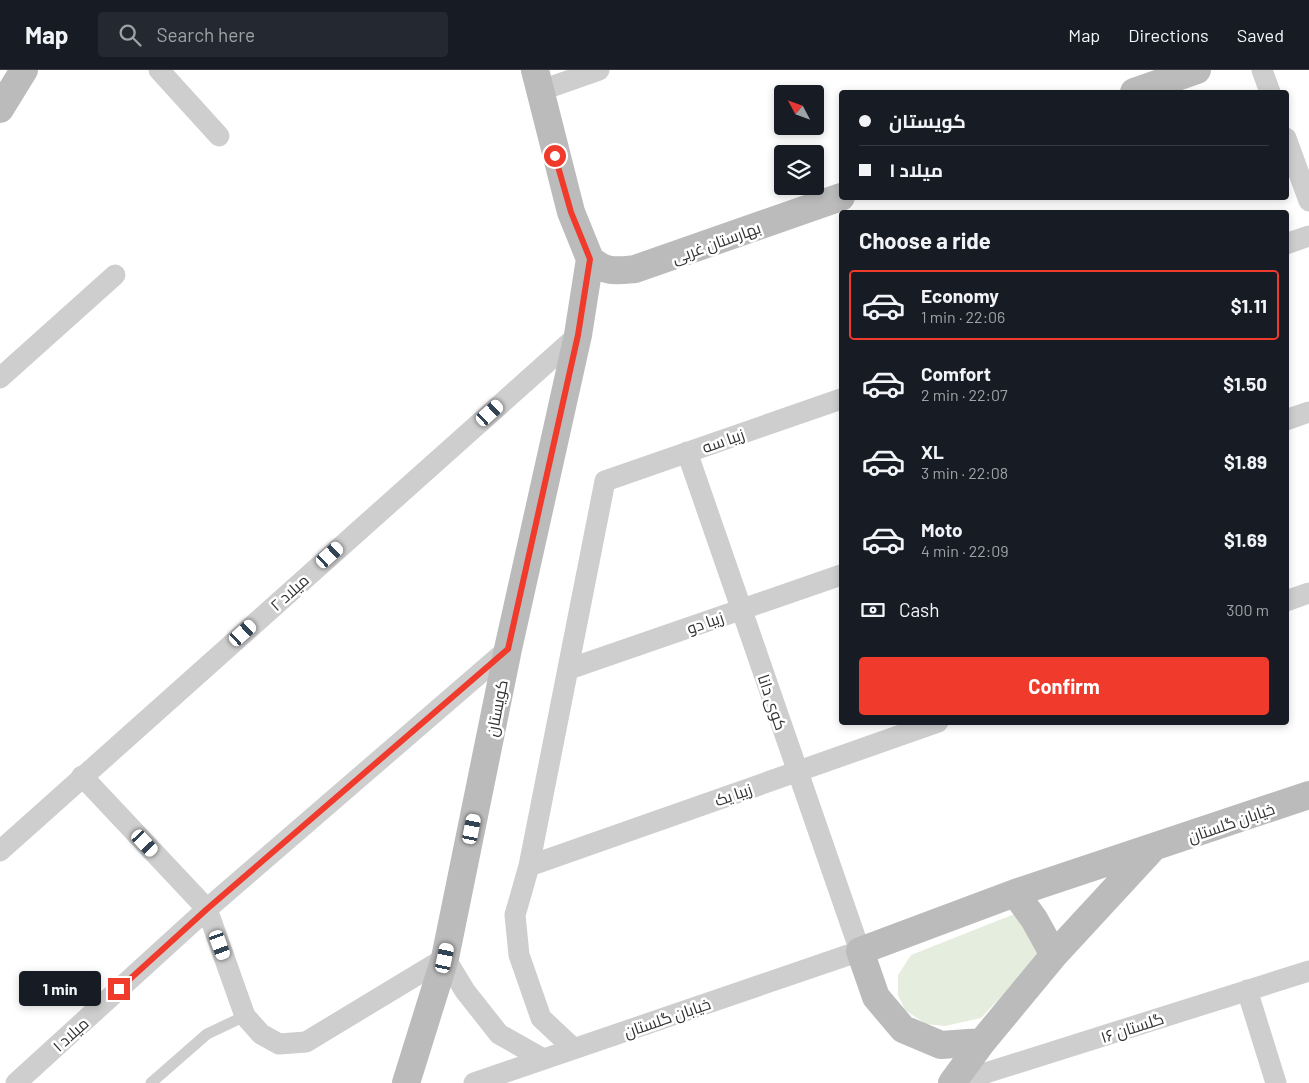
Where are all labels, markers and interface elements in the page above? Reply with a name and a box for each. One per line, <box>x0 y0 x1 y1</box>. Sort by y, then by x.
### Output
search box <box>98 12 448 57</box>
text: Map <box>25 20 68 49</box>
icon: search <box>116 21 144 49</box>
text: Search here <box>156 23 255 46</box>
text: Map <box>1068 24 1100 46</box>
text: Directions <box>1128 24 1209 46</box>
text: Saved <box>1237 24 1284 46</box>
north arrow <box>774 85 824 135</box>
map controls <box>774 85 824 195</box>
text: کویستان <box>889 109 966 132</box>
route start <box>544 145 566 167</box>
button: layers <box>774 145 824 195</box>
text: میلاد ۱ <box>889 158 943 181</box>
street label: بهارستان غربی <box>669 217 764 269</box>
text: Choose a ride <box>859 227 991 253</box>
icon: car <box>861 283 906 328</box>
text: Economy <box>921 284 999 307</box>
text: $1.11 <box>1231 294 1267 317</box>
text: 1 min · 22:06 <box>921 307 1005 326</box>
icon: car <box>861 361 906 406</box>
text: Comfort <box>921 362 991 385</box>
text: $1.50 <box>1223 372 1267 395</box>
text: 2 min · 22:07 <box>921 385 1008 404</box>
car <box>473 397 506 429</box>
street label: زیبا سه <box>699 424 747 457</box>
icon: car <box>861 439 906 484</box>
text: XL <box>921 440 944 463</box>
text: $1.89 <box>1224 450 1267 473</box>
text: 3 min · 22:08 <box>921 463 1008 482</box>
icon: car <box>861 517 906 562</box>
text: Moto <box>921 518 963 541</box>
text: $1.69 <box>1224 528 1267 551</box>
car <box>313 539 346 571</box>
text: 4 min · 22:09 <box>921 541 1009 560</box>
street label: میلاد ۲ <box>266 570 313 615</box>
icon: cash <box>859 596 887 624</box>
text: Cash <box>899 598 940 621</box>
text: 300 m <box>1226 600 1269 619</box>
street label: زیبا دو <box>684 607 726 638</box>
car <box>226 617 259 649</box>
button: Confirm <box>859 657 1269 715</box>
street label: کوی دانا <box>753 672 791 733</box>
street label: کویستان <box>481 678 513 738</box>
street label: زیبا یک <box>712 779 755 810</box>
street label: خیابان گلستان <box>1185 798 1278 848</box>
car <box>461 813 482 845</box>
car <box>129 827 160 859</box>
car <box>207 928 232 962</box>
car <box>434 942 455 974</box>
callout: 1 min <box>19 972 102 1006</box>
route end <box>108 978 130 1000</box>
text: 1 min <box>42 979 78 998</box>
street label: خیابان گلستان <box>621 993 714 1043</box>
street label: گلستان ۱۶ <box>1098 1008 1167 1048</box>
street label: میلاد ۱ <box>48 1013 92 1056</box>

